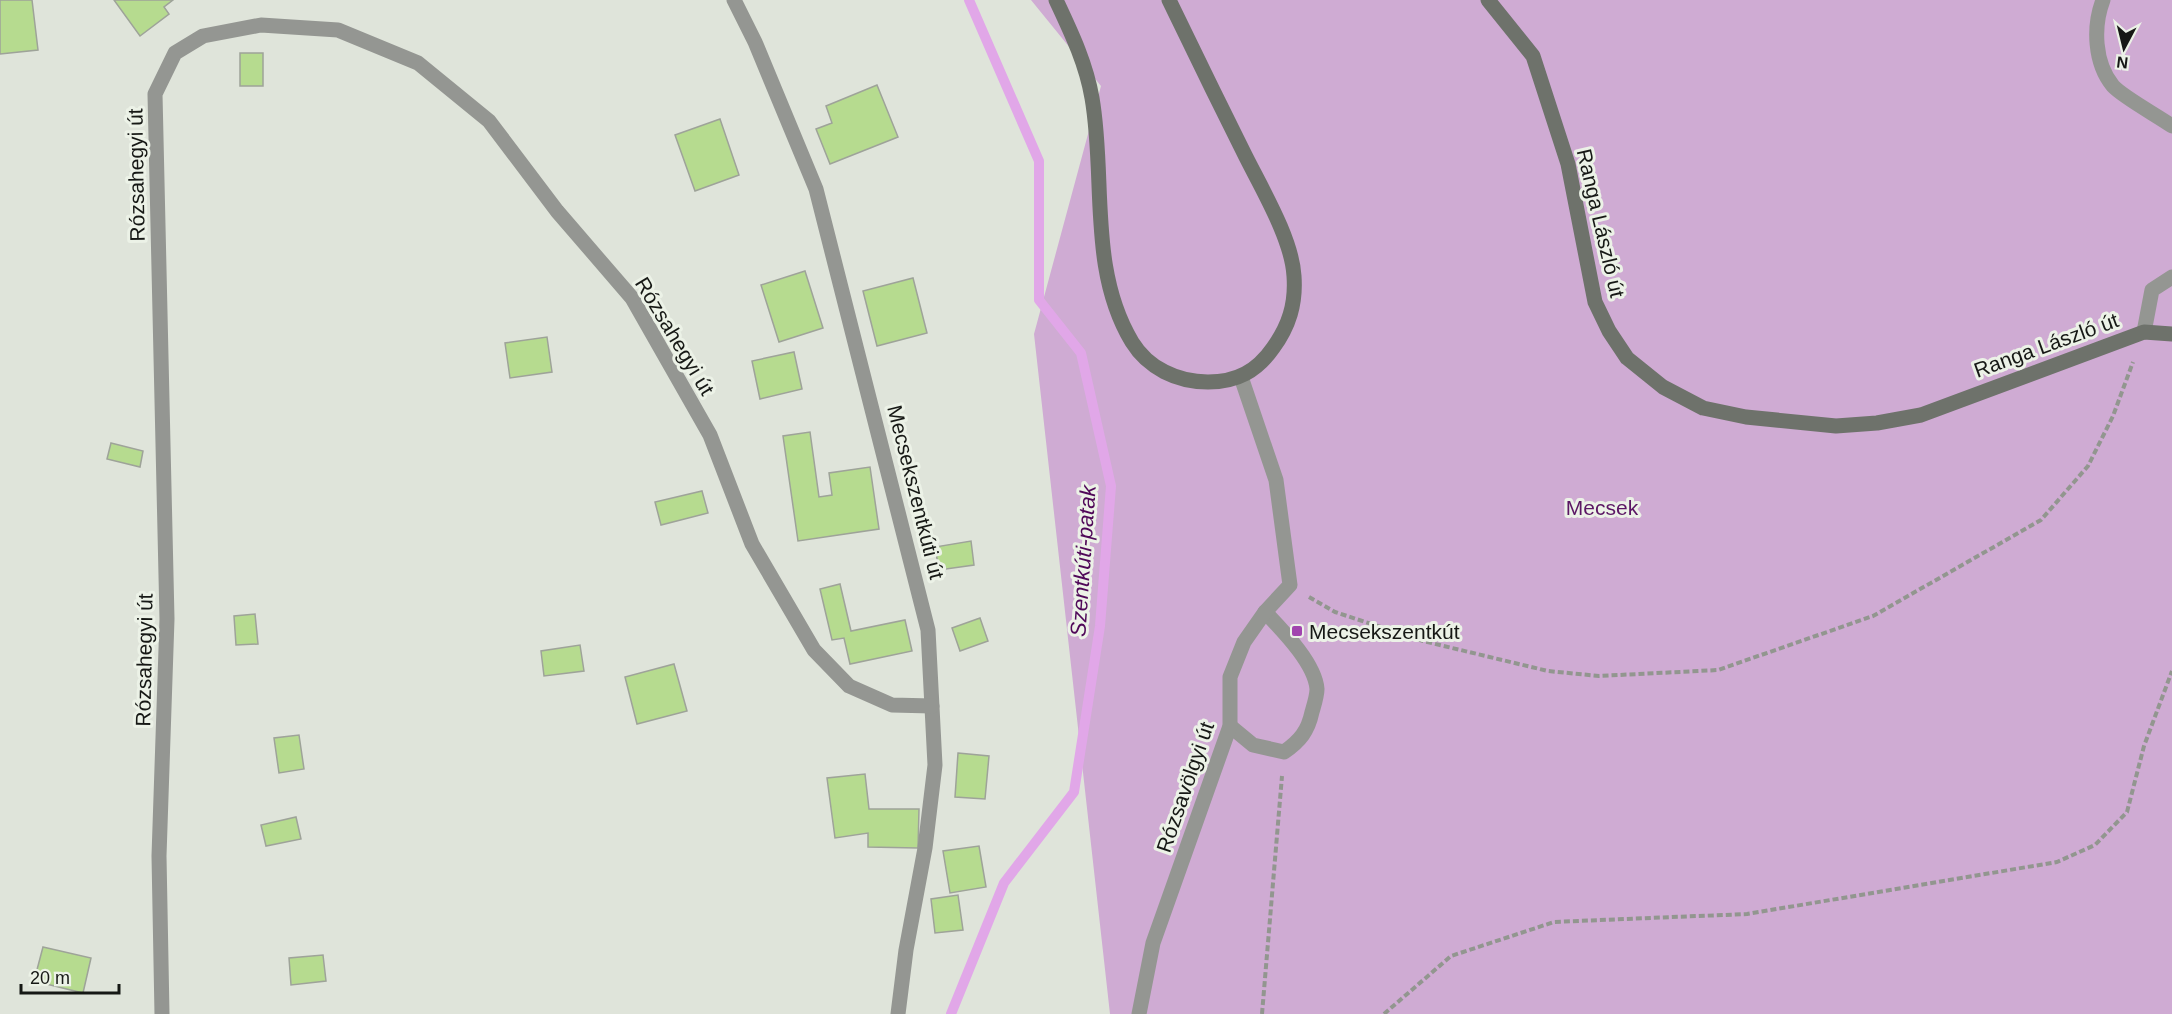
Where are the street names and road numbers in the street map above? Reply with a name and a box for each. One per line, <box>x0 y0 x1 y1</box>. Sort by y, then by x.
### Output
street label: Rózsahegyi út <box>123 108 149 242</box>
street label: Ranga László út <box>1573 146 1629 300</box>
street label: Rózsahegyi út <box>631 273 719 399</box>
street label: Ranga László út <box>1971 308 2121 382</box>
street label: Mecsekszentkúti út <box>883 403 949 582</box>
street label: Rózsahegyi út <box>131 593 157 727</box>
street label: Rózsavölgyi út <box>1152 719 1218 855</box>

